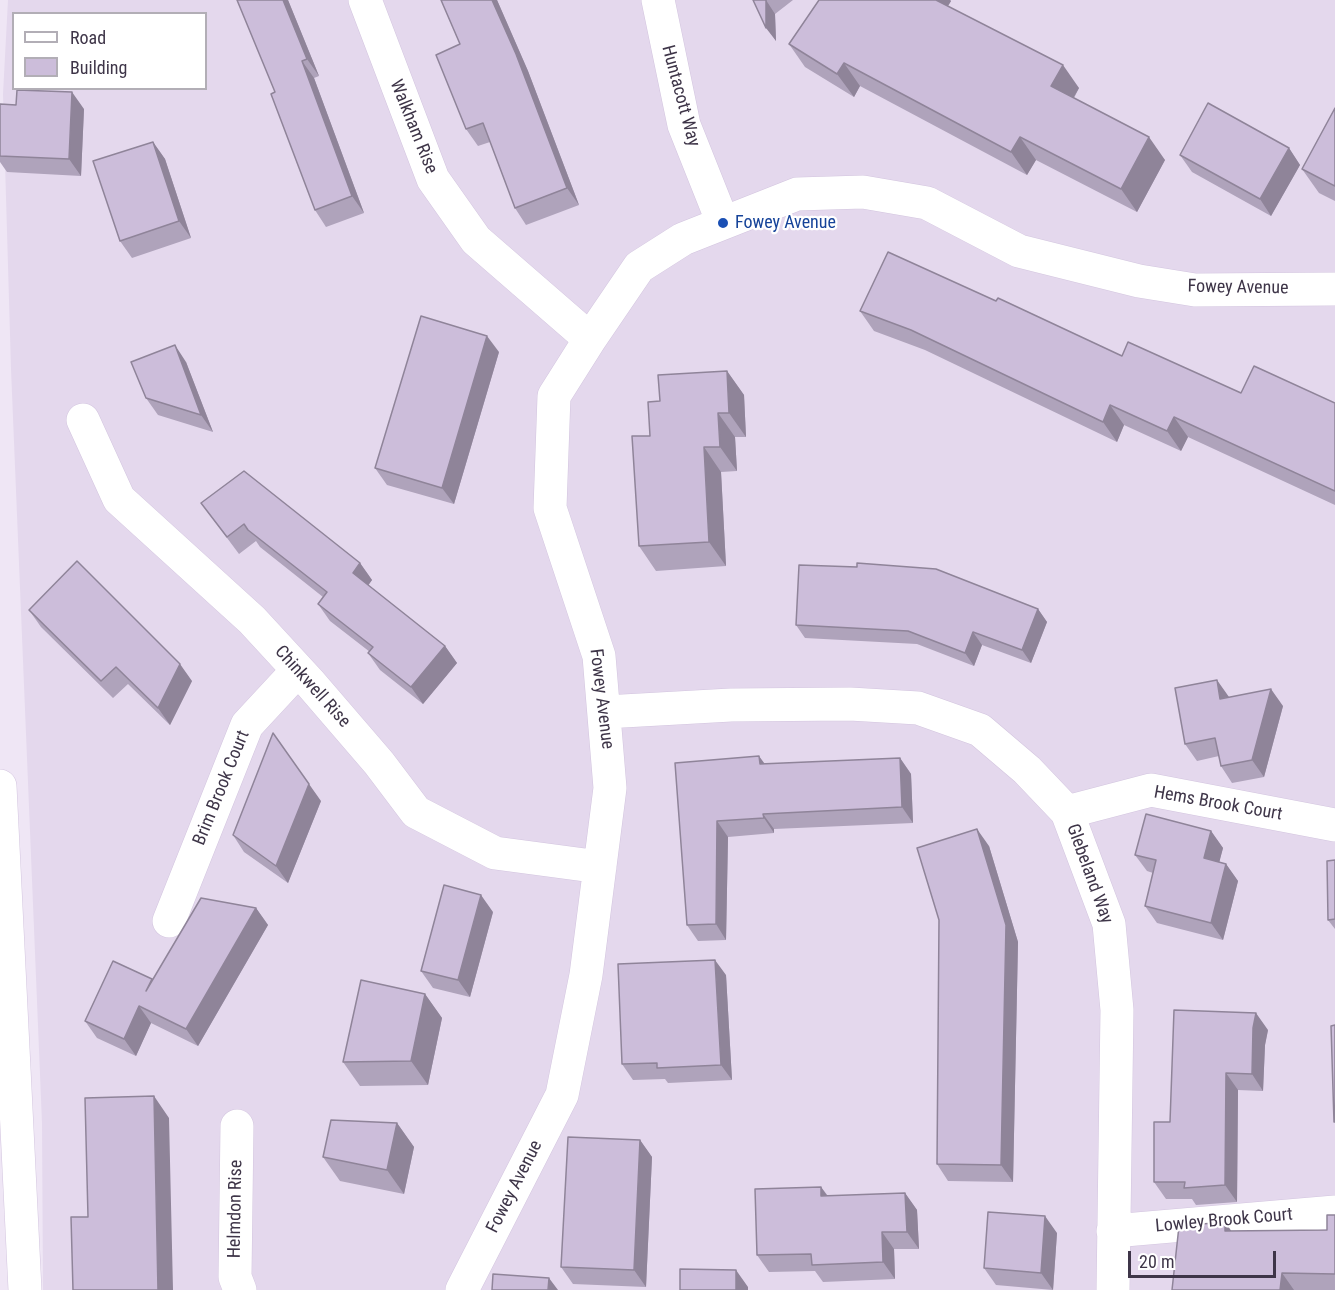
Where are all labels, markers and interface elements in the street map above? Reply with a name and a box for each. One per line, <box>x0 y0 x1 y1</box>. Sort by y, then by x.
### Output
legend <box>12 12 207 90</box>
text: Road <box>70 27 106 48</box>
street label: Huntacott Way <box>656 43 704 149</box>
text: Building <box>70 57 127 78</box>
street label: Walkham Rise <box>384 77 442 177</box>
place label: Fowey Avenue <box>735 212 836 234</box>
marker: Fowey Avenue <box>716 216 730 230</box>
street label: Fowey Avenue <box>1187 276 1289 300</box>
street label: Chinkwell Rise <box>270 642 354 732</box>
street label: Fowey Avenue <box>584 648 618 750</box>
street label: Brim Brook Court <box>189 728 255 848</box>
street label: Hems Brook Court <box>1152 782 1284 826</box>
street label: Glebeland Way <box>1061 821 1117 927</box>
street label: Fowey Avenue <box>482 1137 548 1237</box>
street label: Helmdon Rise <box>224 1160 248 1258</box>
street label: Lowley Brook Court <box>1154 1204 1294 1238</box>
scale bar <box>1131 1239 1280 1277</box>
text: 20 m <box>1139 1251 1174 1272</box>

